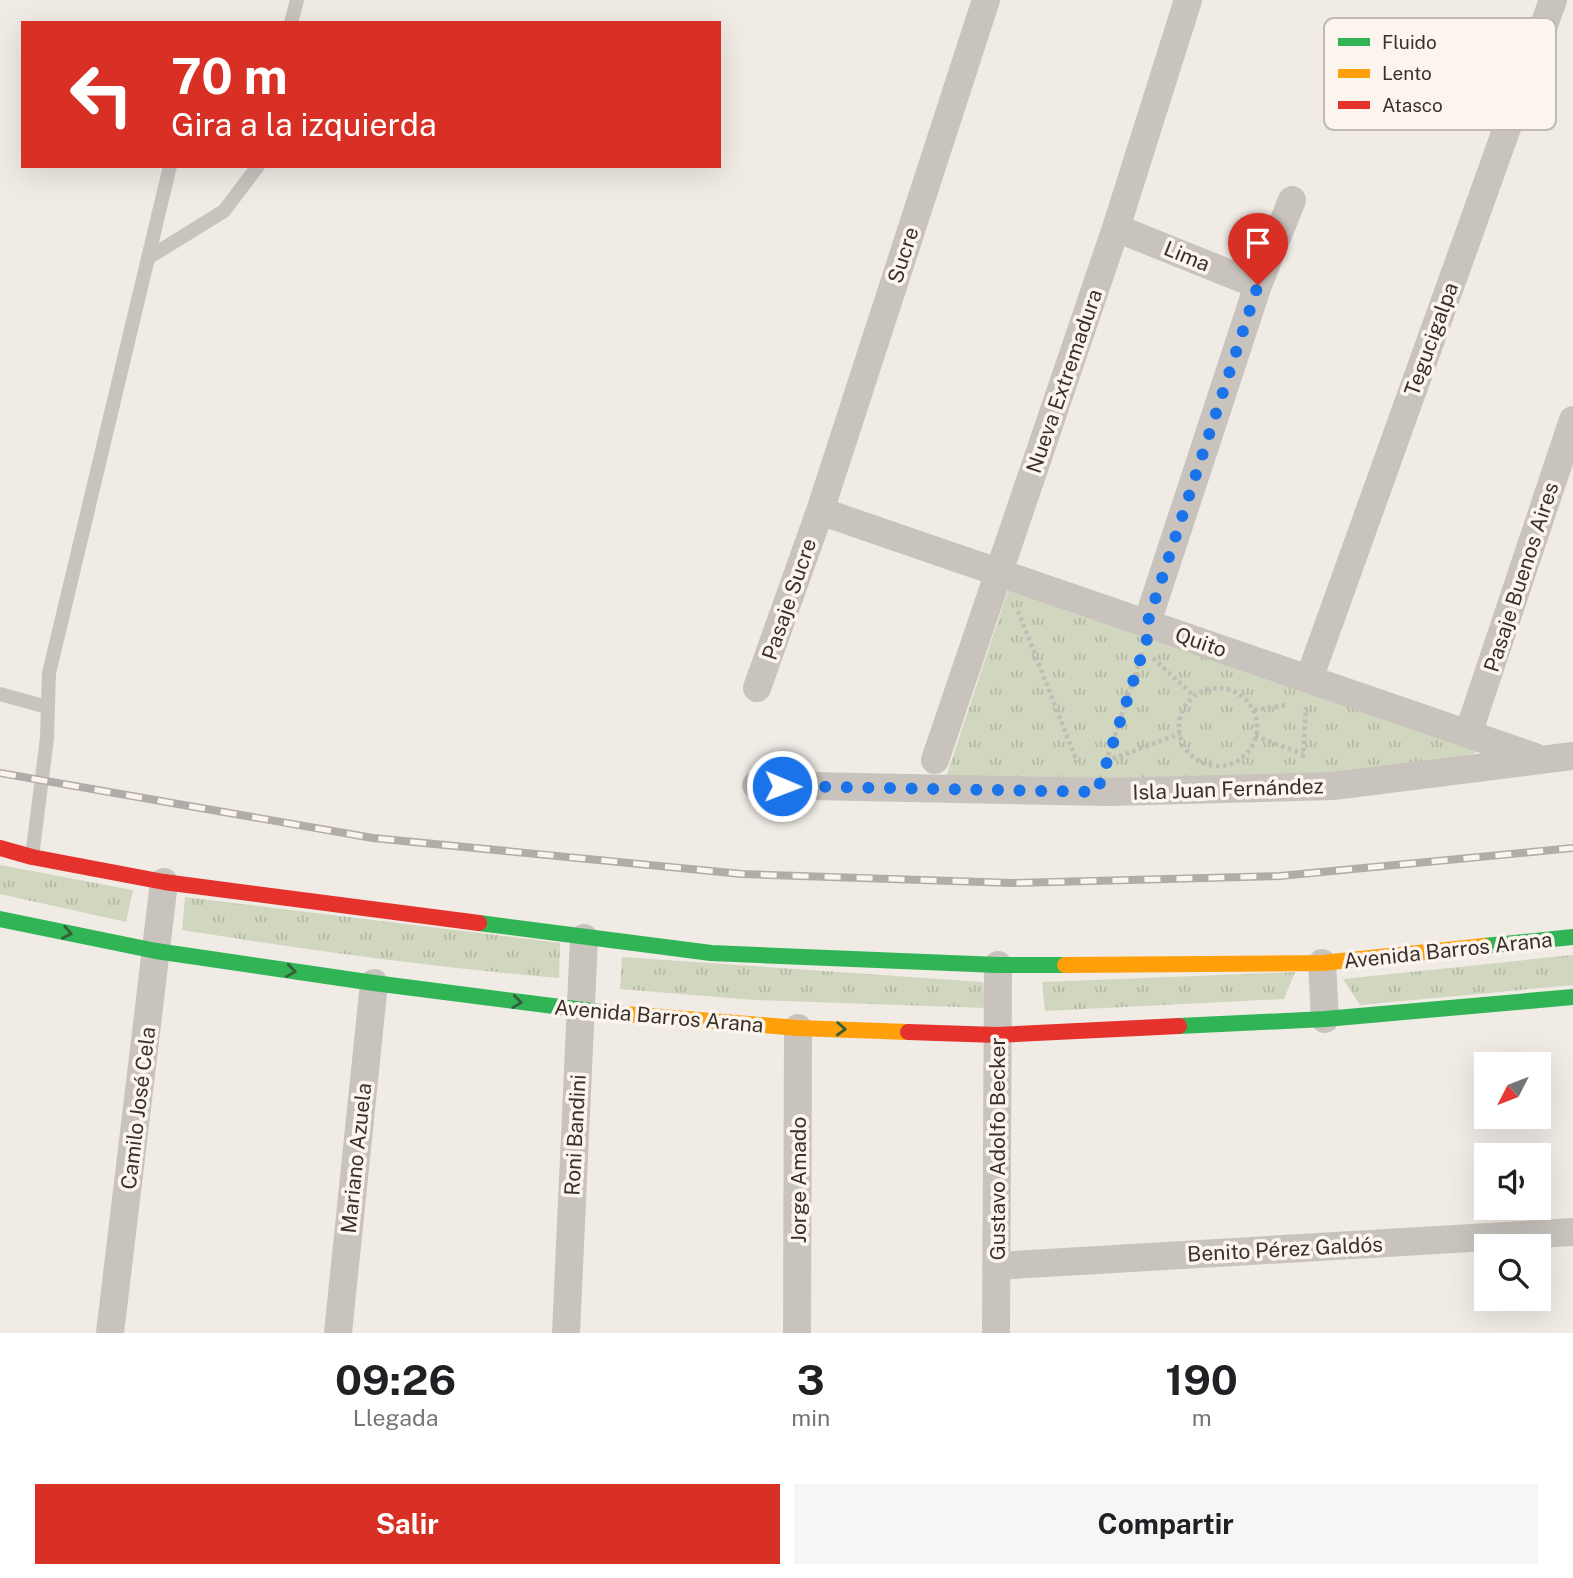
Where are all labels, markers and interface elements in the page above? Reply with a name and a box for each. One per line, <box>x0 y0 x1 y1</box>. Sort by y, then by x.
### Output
legend <box>1324 18 1556 130</box>
text: Fluido <box>1382 31 1437 53</box>
text: 70 m <box>171 47 288 105</box>
icon: left <box>56 49 147 140</box>
text: Lento <box>1382 62 1432 84</box>
text: Atasco <box>1382 94 1443 116</box>
text: Gira a la izquierda <box>171 106 437 143</box>
pin <box>1228 213 1288 285</box>
street label: Sucre <box>882 224 924 286</box>
icon: arrive <box>1239 224 1277 262</box>
street label: Lima <box>1160 236 1214 276</box>
street label: Tegucigalpa <box>1399 279 1463 399</box>
street label: Nueva Extremadura <box>1021 286 1107 476</box>
street label: Pasaje Buenos Aires <box>1479 479 1563 675</box>
street label: Pasaje Sucre <box>757 535 821 663</box>
street label: Quito <box>1172 622 1230 662</box>
position arrow <box>745 749 819 823</box>
street label: Isla Juan Fernández <box>1132 773 1324 805</box>
one-way arrow <box>61 924 73 939</box>
street label: Avenida Barros Arana <box>1342 927 1554 973</box>
one-way arrow <box>285 963 297 978</box>
one-way arrow <box>511 994 522 1009</box>
street label: Avenida Barros Arana <box>553 994 765 1038</box>
one-way arrow <box>835 1022 846 1037</box>
street label: Camilo José Cela <box>116 1025 160 1191</box>
street label: Gustavo Adolfo Becker <box>985 1037 1010 1261</box>
north arrow <box>1474 1052 1550 1129</box>
map controls <box>1474 1052 1551 1311</box>
street label: Roni Bandini <box>559 1074 591 1196</box>
street label: Mariano Azuela <box>336 1082 376 1234</box>
street label: Jorge Amado <box>786 1117 811 1243</box>
button: sound <box>1474 1143 1551 1220</box>
street label: Benito Pérez Galdós <box>1187 1231 1383 1267</box>
button: search <box>1474 1234 1551 1311</box>
text: 09:26 <box>335 1355 456 1404</box>
text: 3 <box>797 1355 825 1404</box>
text: 190 <box>1165 1355 1238 1404</box>
text: Llegada <box>353 1404 439 1431</box>
text: min <box>791 1404 830 1431</box>
text: m <box>1192 1404 1212 1431</box>
button: Salir <box>35 1484 780 1564</box>
button: Compartir <box>794 1484 1538 1564</box>

